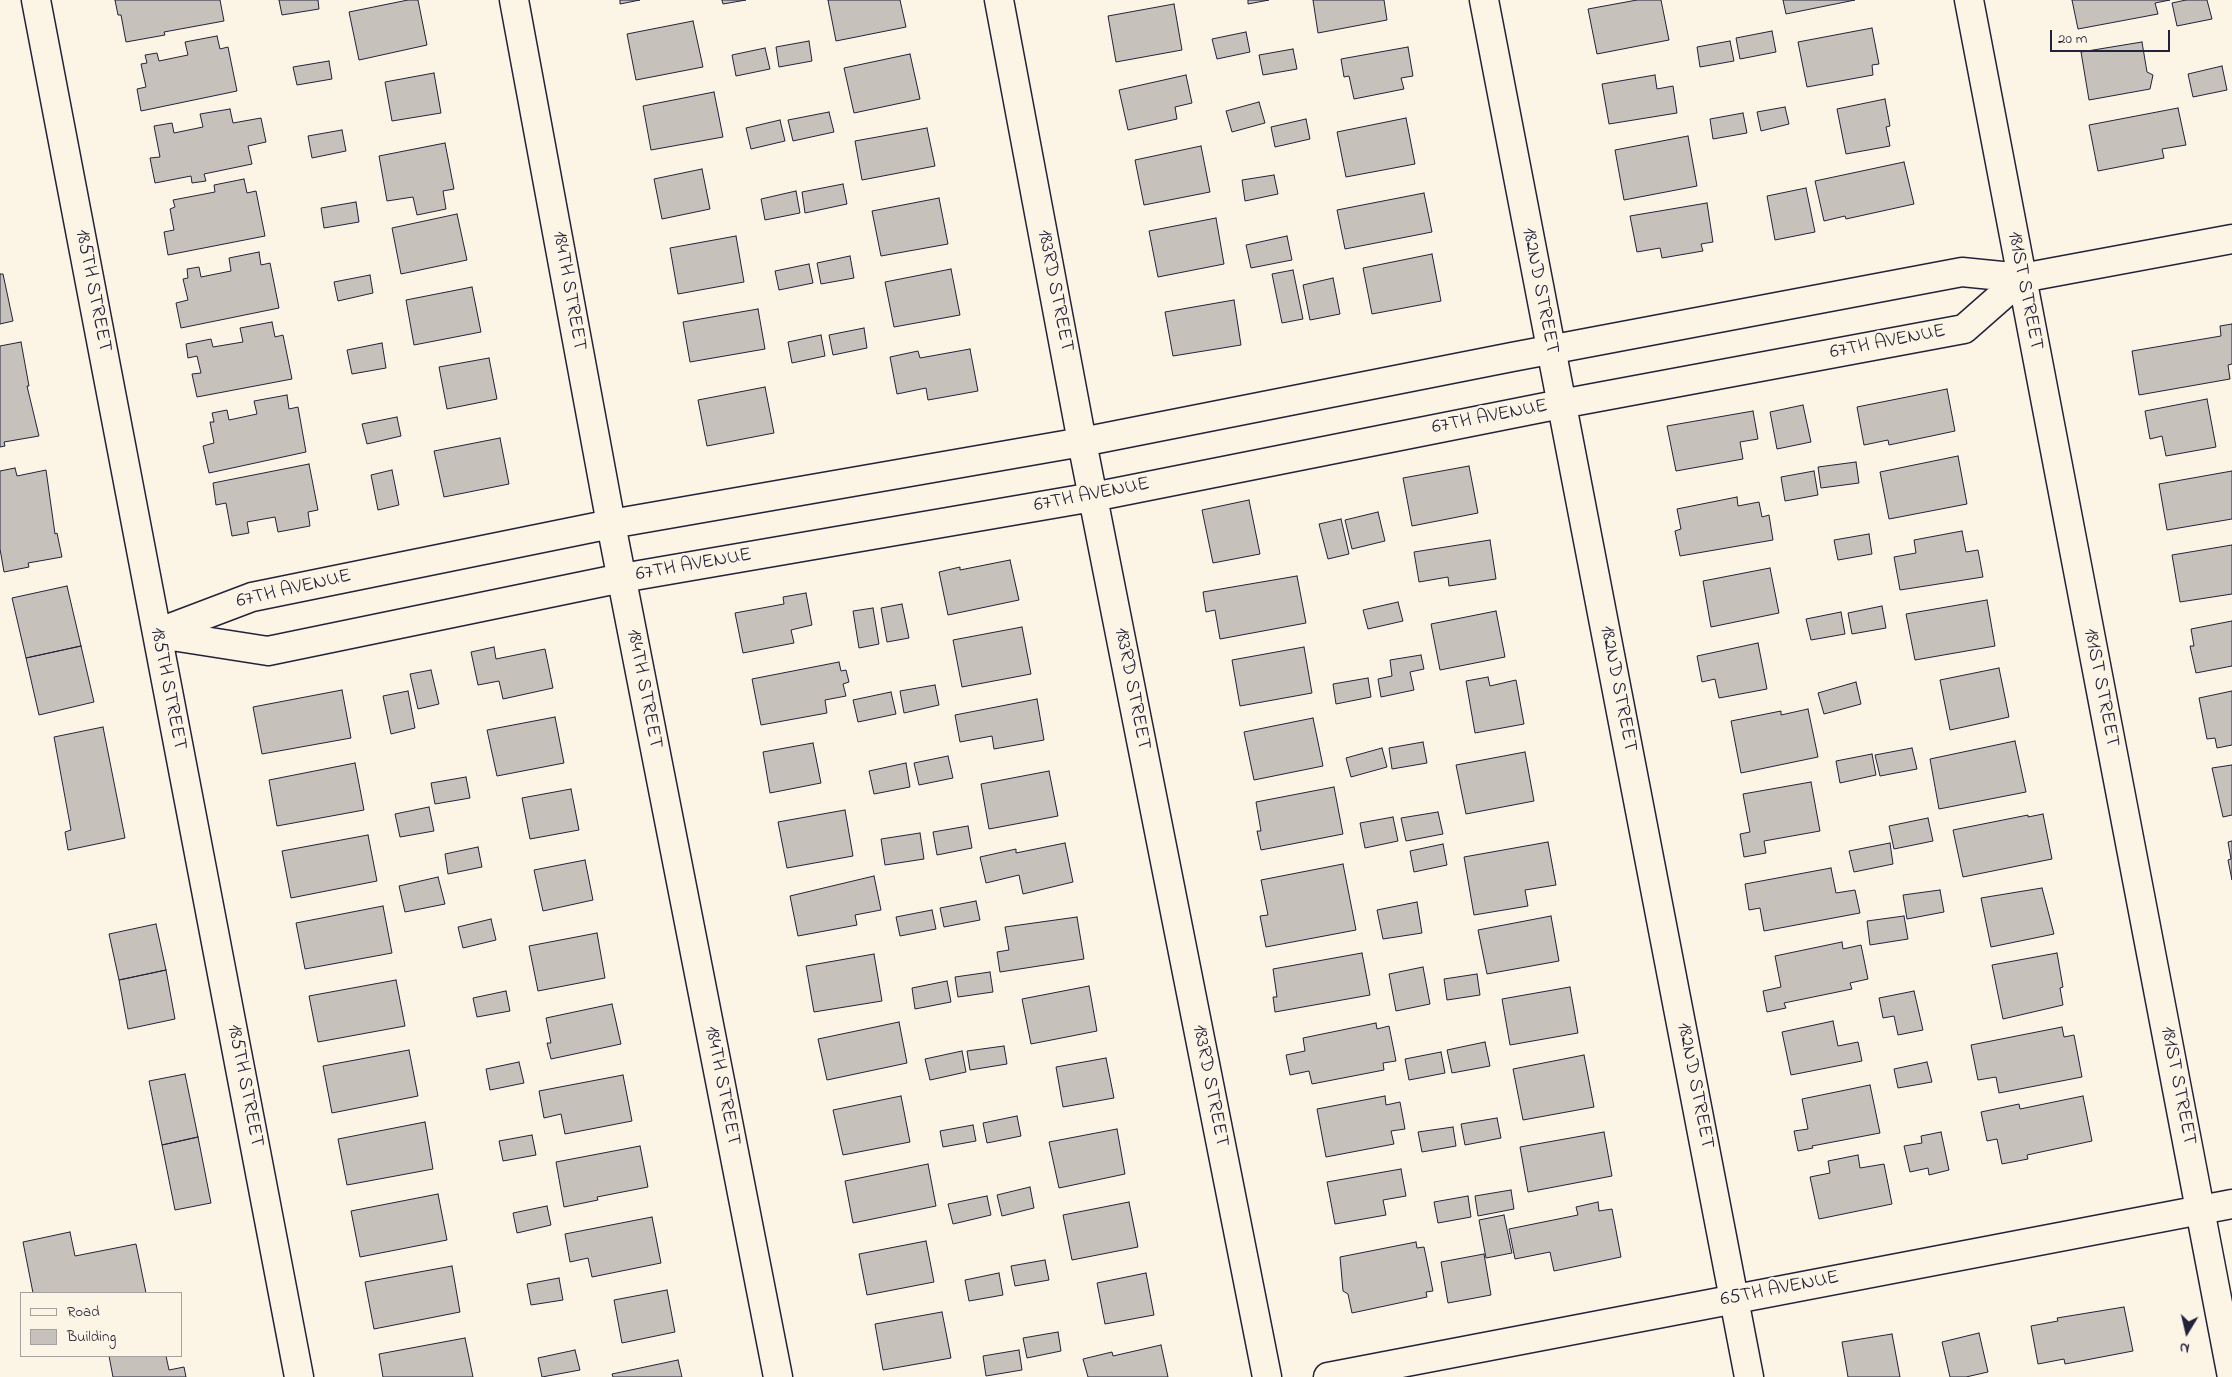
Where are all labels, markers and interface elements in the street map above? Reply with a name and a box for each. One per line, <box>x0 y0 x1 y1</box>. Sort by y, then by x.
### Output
scale bar <box>2052 20 2172 52</box>
text: 20 m <box>2058 28 2087 50</box>
street label: 182ND STREET <box>1515 226 1563 356</box>
street label: 185TH STREET <box>68 228 116 354</box>
street label: 183RD STREET <box>1030 228 1078 354</box>
street label: 184TH STREET <box>546 229 590 353</box>
street label: 181ST STREET <box>2001 230 2047 352</box>
street label: 67TH AVENUE <box>1828 320 1948 366</box>
street label: 67TH AVENUE <box>1430 395 1550 441</box>
street label: 67TH AVENUE <box>1032 473 1152 519</box>
street label: 67TH AVENUE <box>634 544 754 588</box>
street label: 67TH AVENUE <box>234 565 354 615</box>
street label: 182ND STREET <box>1593 624 1641 754</box>
street label: 185TH STREET <box>143 626 191 752</box>
street label: 183RD STREET <box>1107 626 1155 752</box>
street label: 184TH STREET <box>620 627 666 751</box>
street label: 181ST STREET <box>2077 627 2123 749</box>
street label: 182ND STREET <box>1670 1021 1718 1151</box>
street label: 185TH STREET <box>220 1023 268 1149</box>
street label: 183RD STREET <box>1185 1023 1233 1149</box>
street label: 184TH STREET <box>698 1024 744 1148</box>
street label: 181ST STREET <box>2154 1025 2200 1147</box>
street label: 65TH AVENUE <box>1719 1267 1841 1313</box>
legend <box>20 1292 182 1357</box>
text: Road <box>67 1301 100 1323</box>
north arrow <box>2162 1307 2212 1357</box>
text: Building <box>67 1326 116 1348</box>
text: N <box>2178 1336 2191 1358</box>

